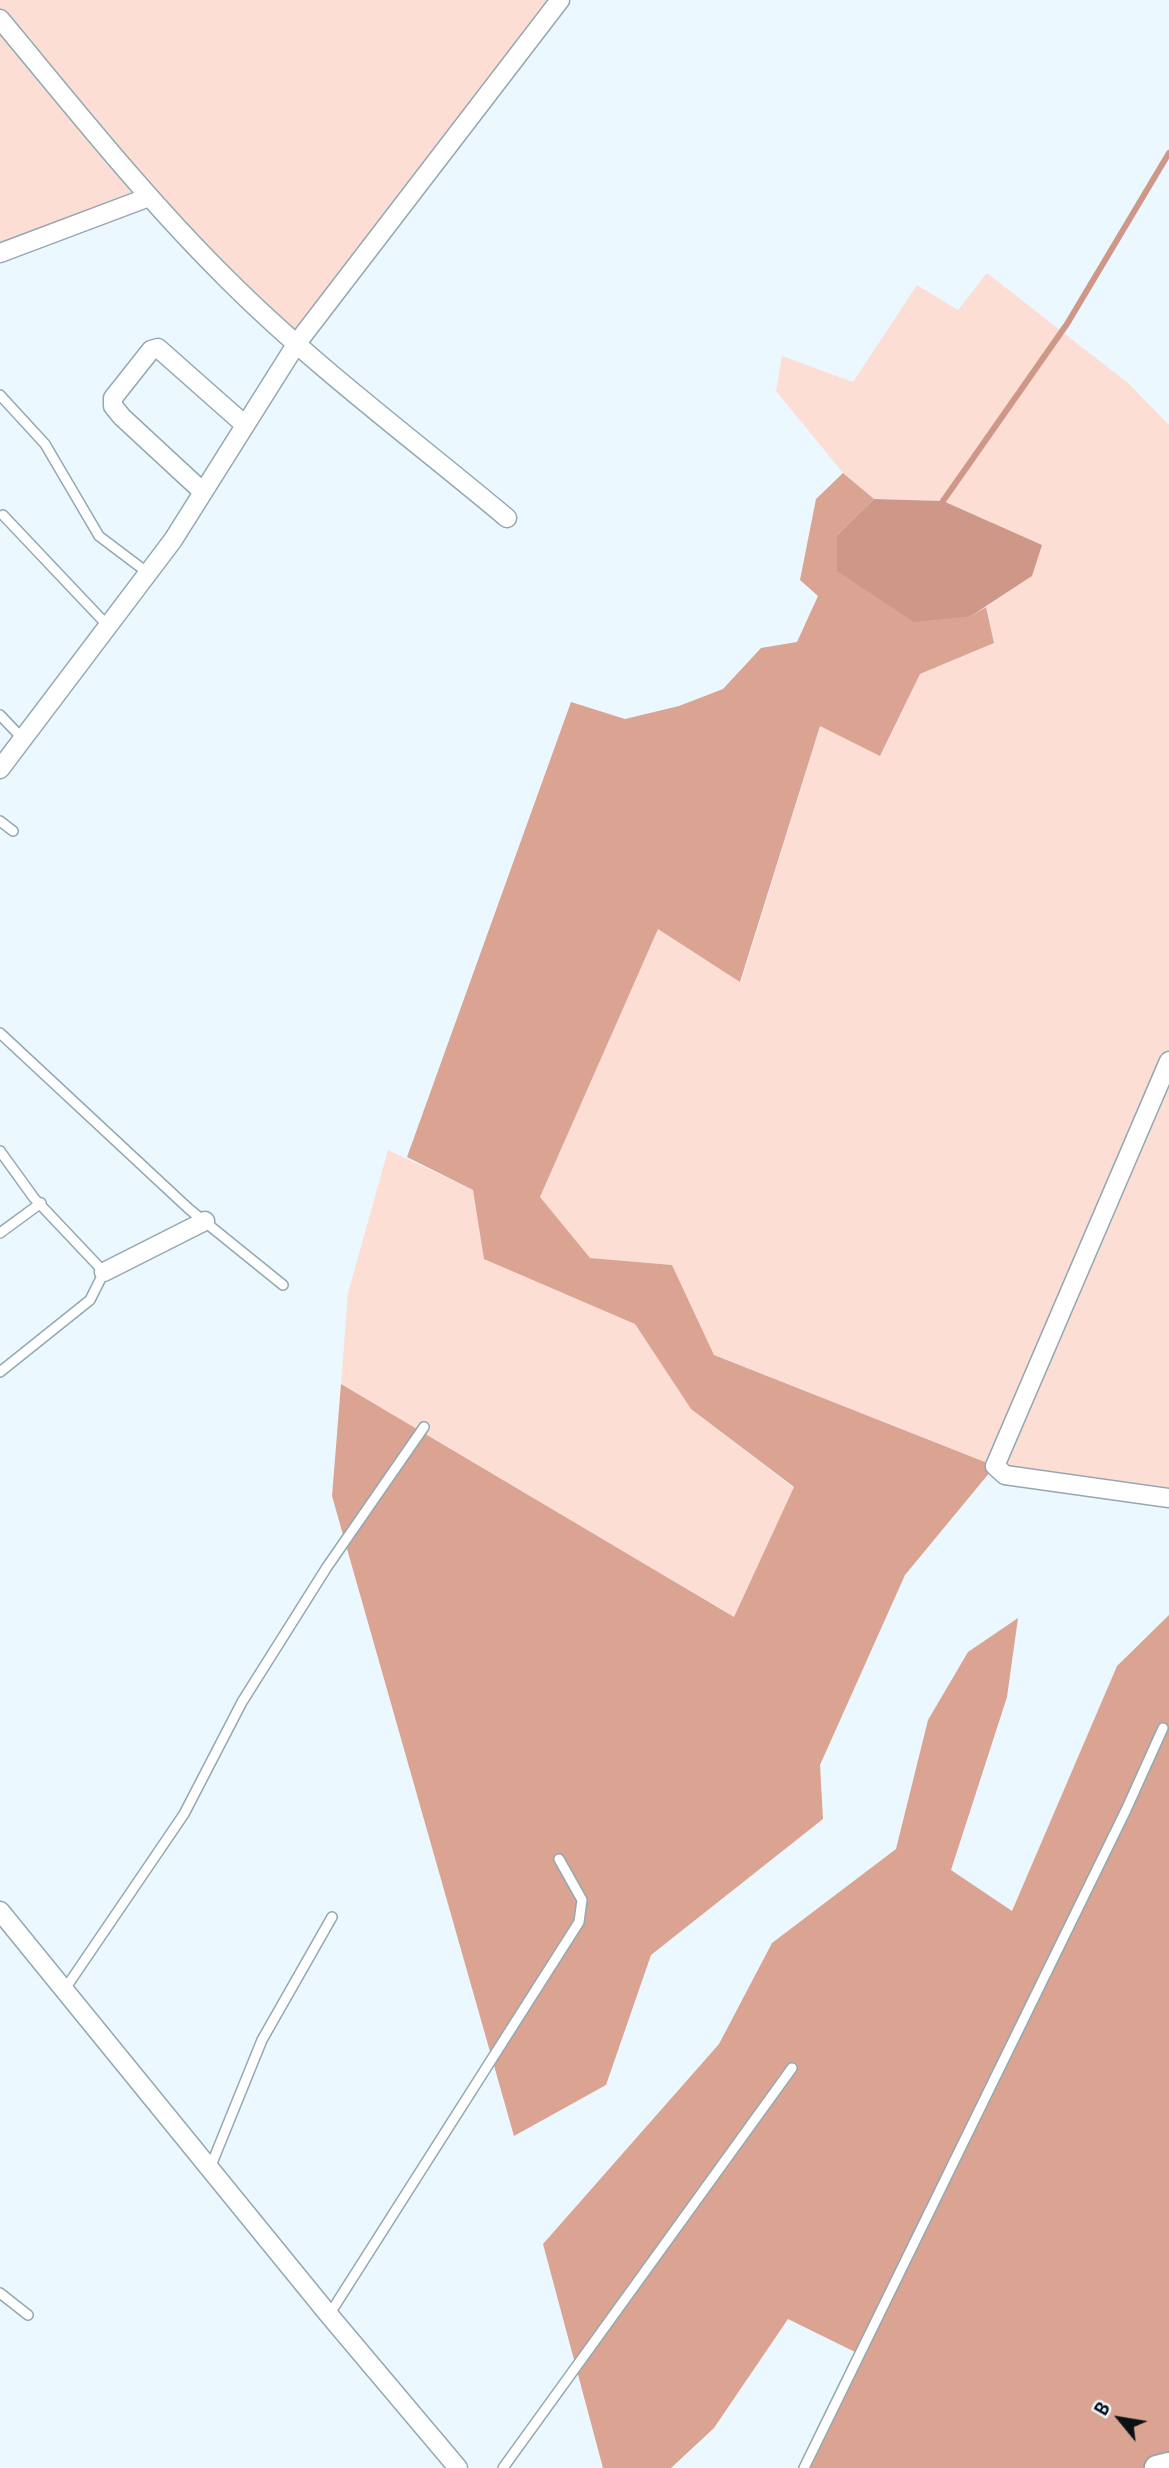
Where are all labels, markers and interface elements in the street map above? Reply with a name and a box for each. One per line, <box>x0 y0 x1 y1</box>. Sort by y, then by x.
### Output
north arrow <box>1085 2384 1155 2454</box>
text: B <box>1089 2398 1115 2419</box>

